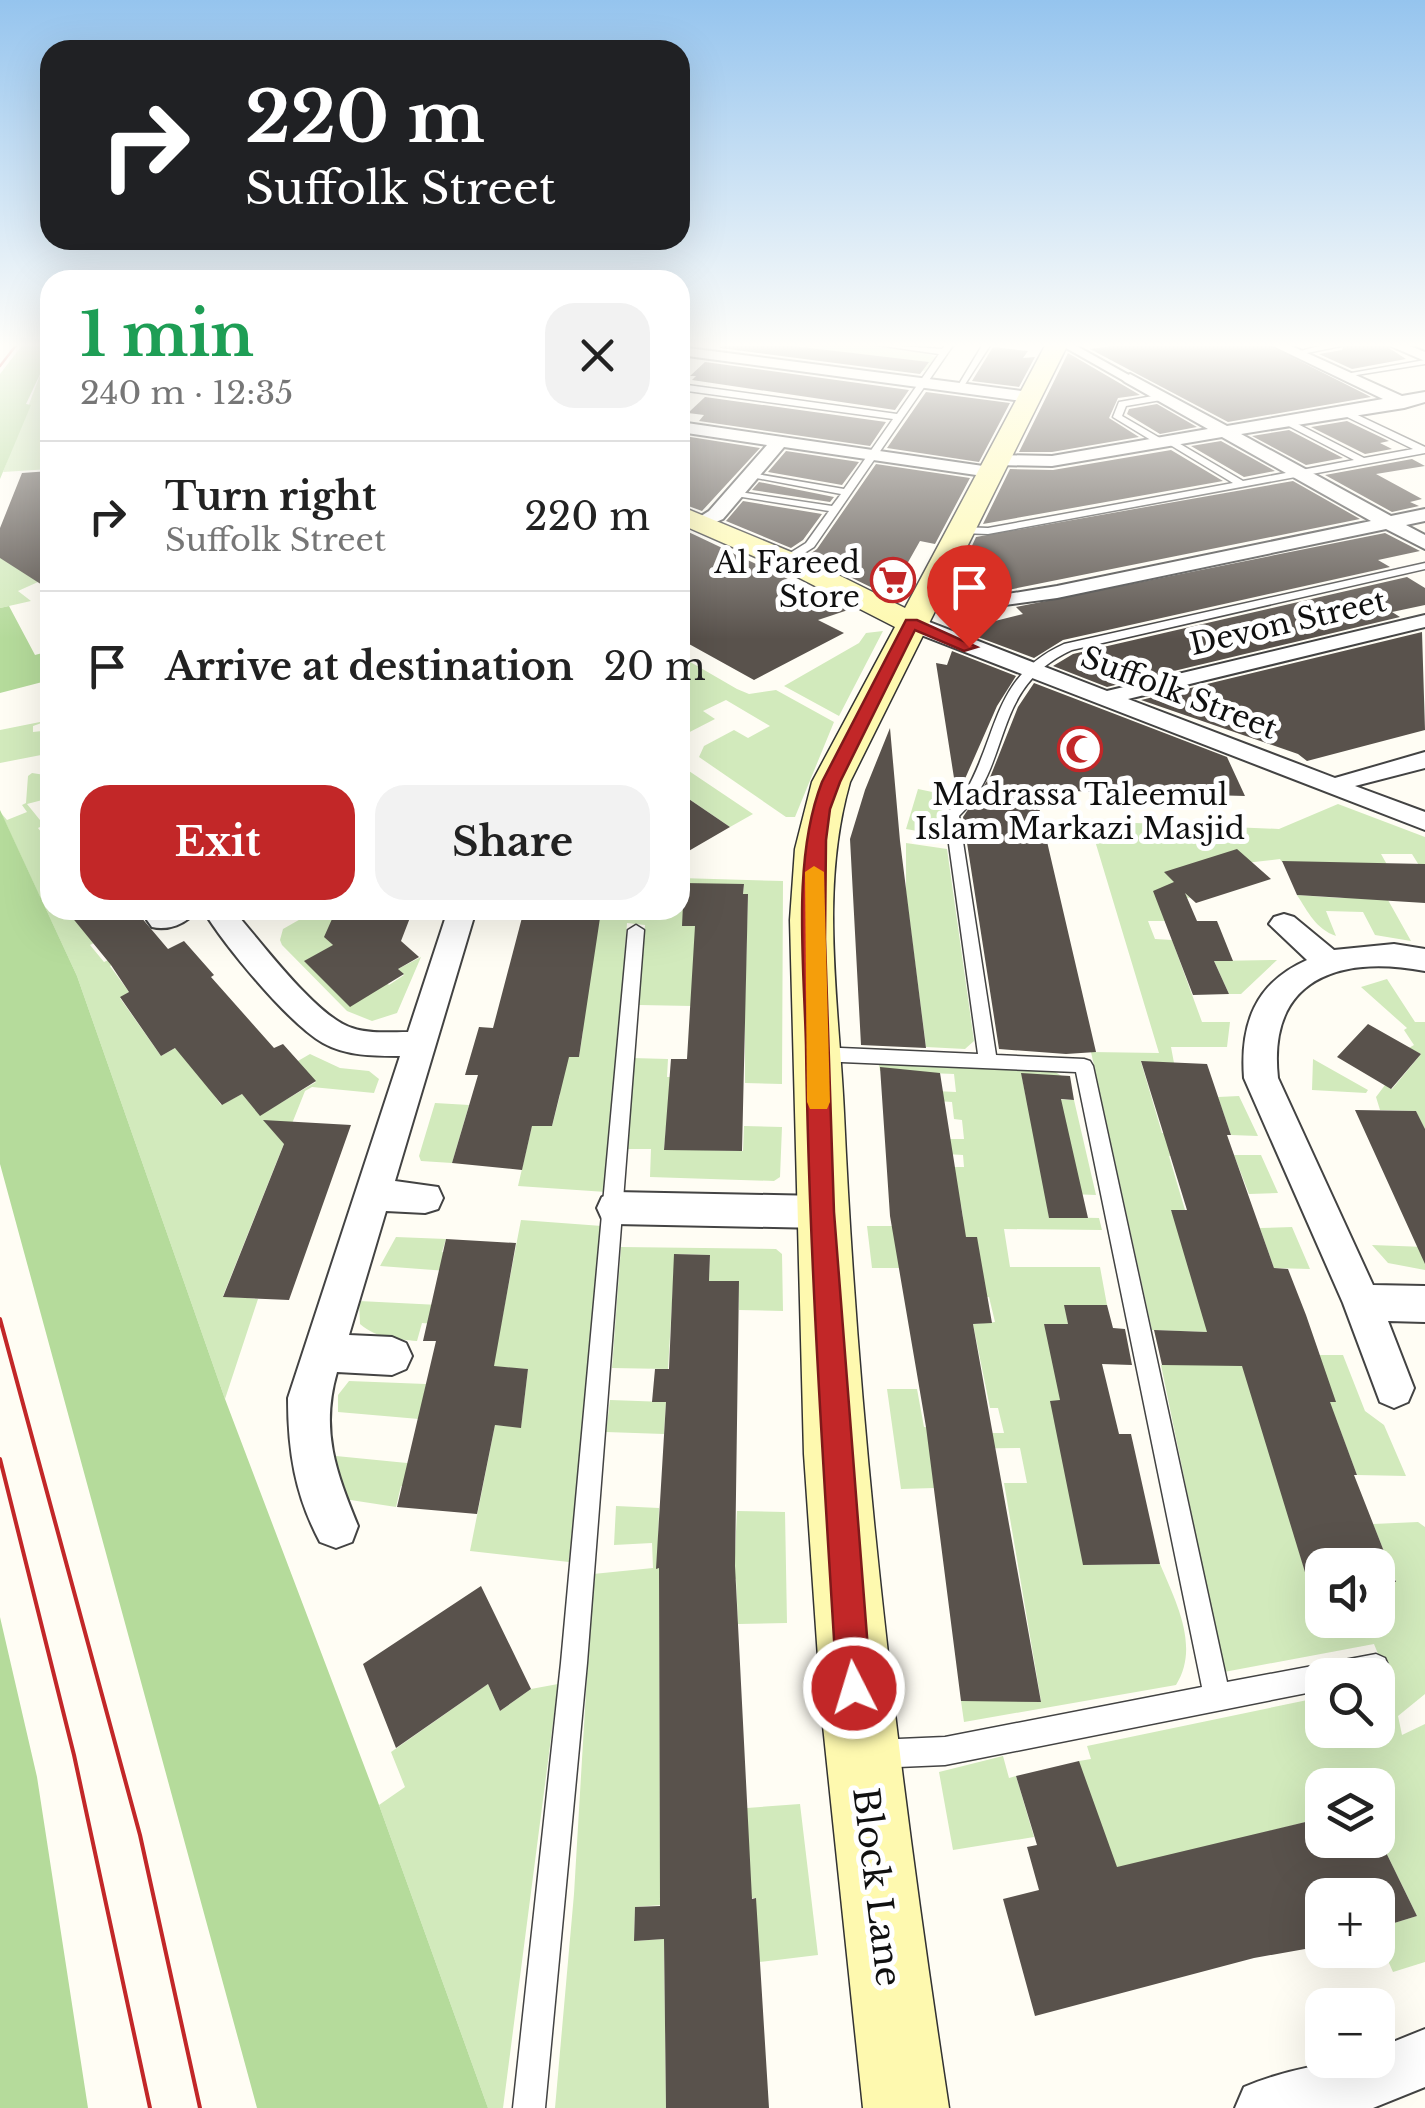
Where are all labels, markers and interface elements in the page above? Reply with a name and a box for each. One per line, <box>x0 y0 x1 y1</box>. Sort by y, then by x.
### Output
text: 220 m <box>245 74 485 161</box>
icon: right <box>80 80 210 210</box>
text: Suffolk Street <box>245 160 556 216</box>
text: 1 min <box>80 298 254 372</box>
button: close <box>545 303 650 408</box>
text: 240 m · 12:35 <box>80 373 293 413</box>
text: Turn right <box>165 473 376 520</box>
icon: right <box>80 489 135 544</box>
text: 220 m <box>524 493 650 540</box>
text: Suffolk Street <box>165 520 386 560</box>
place label: Al Fareed Store <box>713 544 860 615</box>
pin <box>927 545 1012 648</box>
supermarket icon: Al Fareed Store <box>870 557 916 603</box>
icon: arrive <box>942 560 997 615</box>
street label: Devon Street <box>1186 582 1390 663</box>
street label: Suffolk Street <box>1076 638 1283 747</box>
icon: arrive <box>80 639 135 694</box>
text: Arrive at destination <box>165 643 574 690</box>
text: 20 m <box>604 643 706 690</box>
mosque icon: Madrassa Taleemul Islam Markazi Masjid <box>1057 726 1103 772</box>
place label: Madrassa Taleemul Islam Markazi Masjid <box>915 776 1245 847</box>
button: Exit <box>80 785 355 900</box>
button: Share <box>375 785 650 900</box>
map controls <box>1305 1548 1395 2078</box>
button: sound <box>1305 1548 1395 1638</box>
position arrow <box>802 1636 906 1740</box>
button: search <box>1305 1658 1395 1748</box>
button: layers <box>1305 1768 1395 1858</box>
street label: Block Lane <box>844 1785 911 1989</box>
button: + <box>1305 1878 1395 1968</box>
button: − <box>1305 1988 1395 2078</box>

